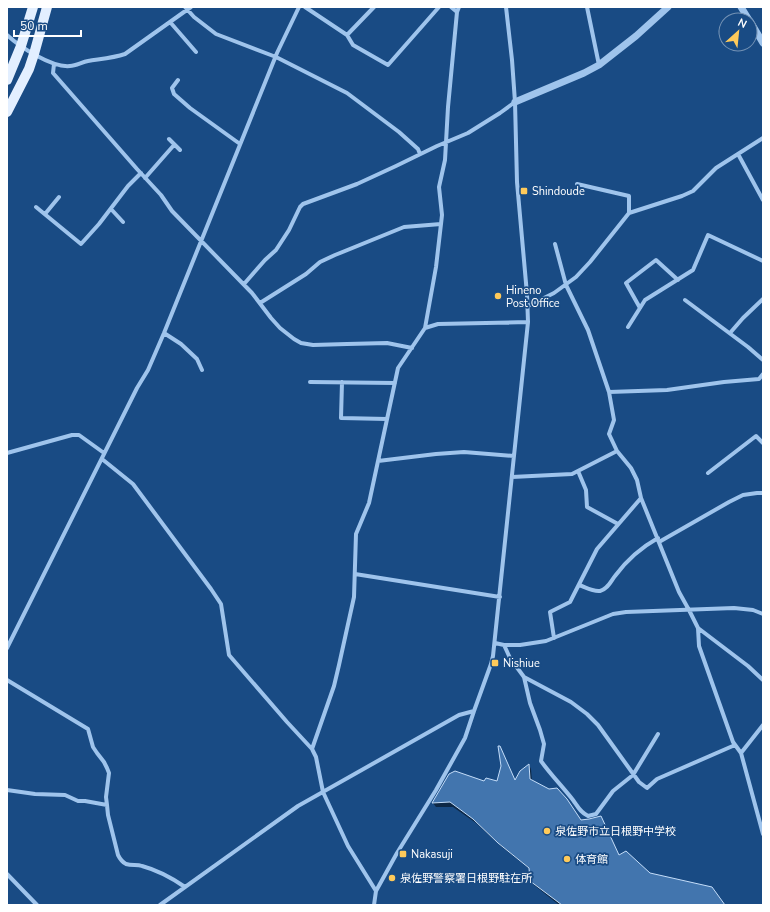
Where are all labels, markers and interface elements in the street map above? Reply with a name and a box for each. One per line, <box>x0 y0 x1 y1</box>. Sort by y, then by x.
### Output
scale bar <box>14 12 81 38</box>
north arrow <box>718 12 758 52</box>
text: N <box>735 15 749 32</box>
text: 50 m <box>20 18 48 34</box>
place label: Shindoude <box>532 184 585 199</box>
marker: Shindoude <box>519 186 529 196</box>
place label: Hineno Post Office <box>506 283 560 311</box>
marker: Hineno Post Office <box>493 291 503 301</box>
place label: Nishiue <box>503 656 540 671</box>
marker: Nishiue <box>490 658 500 668</box>
place label: 泉佐野市立日根野中学校 <box>555 824 676 839</box>
marker: 泉佐野市立日根野中学校 <box>542 826 552 836</box>
place label: Nakasuji <box>411 847 453 862</box>
marker: Nakasuji <box>398 849 408 859</box>
place label: 体育館 <box>575 852 608 867</box>
marker: 体育館 <box>562 854 572 864</box>
place label: 泉佐野警察署日根野駐在所 <box>400 871 533 886</box>
marker: 泉佐野警察署日根野駐在所 <box>387 873 397 883</box>

